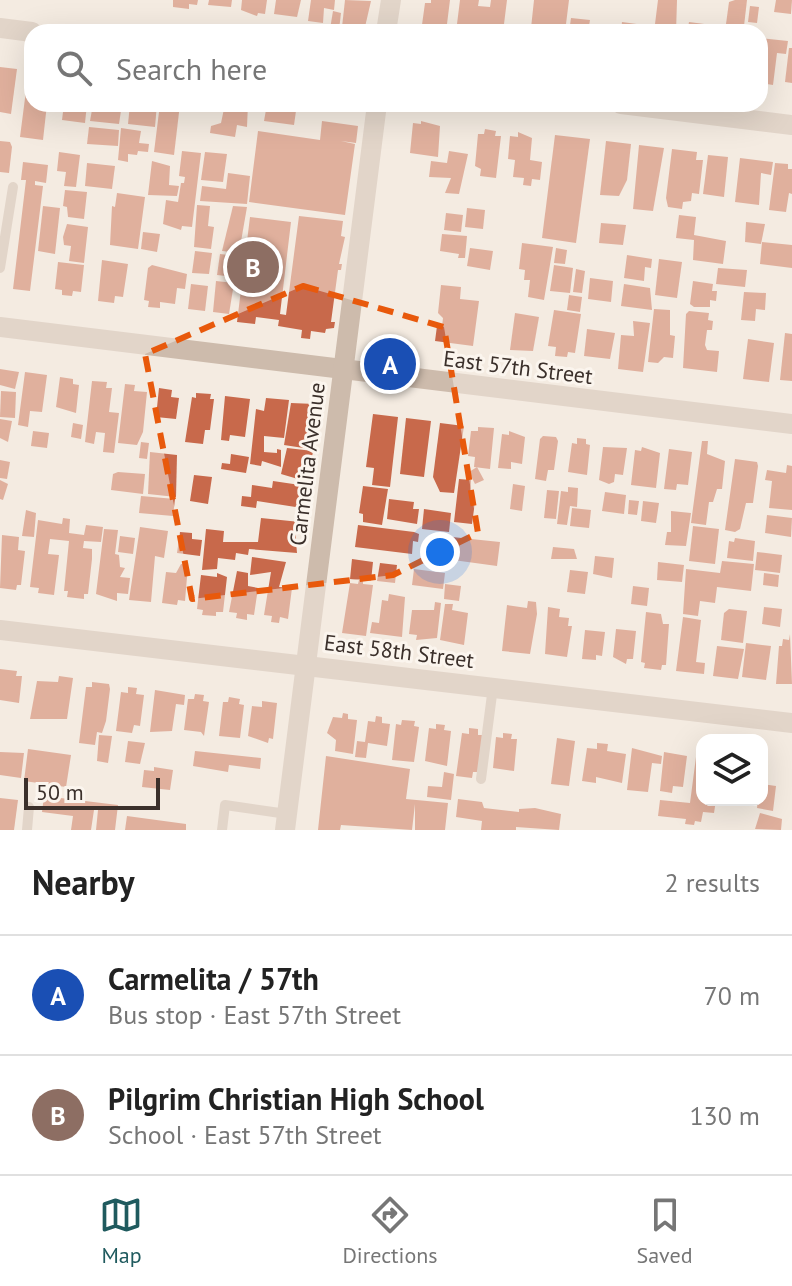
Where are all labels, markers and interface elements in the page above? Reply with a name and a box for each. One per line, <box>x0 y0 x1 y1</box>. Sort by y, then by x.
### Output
search box <box>24 24 768 112</box>
icon: search <box>52 46 96 90</box>
text: Search here <box>116 49 267 88</box>
pin: B <box>227 237 279 297</box>
pin: A <box>364 334 416 394</box>
street label: East 57th Street <box>442 344 595 390</box>
street label: Carmelita Avenue <box>283 381 331 547</box>
your location <box>420 532 460 572</box>
street label: East 58th Street <box>322 628 476 674</box>
map controls <box>696 734 768 806</box>
button: layers <box>696 734 768 806</box>
scale bar <box>24 774 160 810</box>
text: 50 m <box>36 778 84 806</box>
text: Nearby <box>32 860 134 904</box>
text: 2 results <box>665 866 760 899</box>
text: Carmelita / 57th <box>108 959 319 998</box>
text: A <box>50 979 66 1012</box>
text: 70 m <box>704 979 760 1012</box>
text: Bus stop · East 57th Street <box>108 998 401 1031</box>
text: Pilgrim Christian High School <box>108 1079 484 1118</box>
text: B <box>50 1099 66 1132</box>
text: 130 m <box>689 1099 760 1132</box>
text: School · East 57th Street <box>108 1118 382 1151</box>
tab: Map <box>99 1193 143 1269</box>
tab: Directions <box>342 1193 438 1269</box>
tab: Saved <box>637 1193 692 1269</box>

